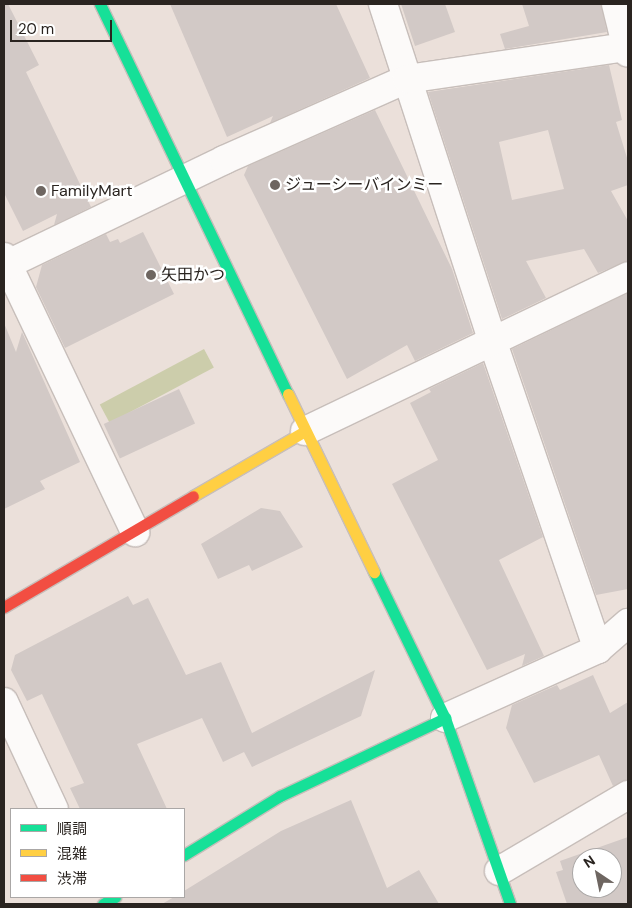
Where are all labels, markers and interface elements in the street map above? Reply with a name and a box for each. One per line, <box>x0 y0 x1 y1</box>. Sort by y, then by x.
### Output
scale bar <box>12 10 115 42</box>
text: 20 m <box>18 19 54 39</box>
place label: ジューシーバインミー <box>285 175 445 195</box>
marker: ジューシーバインミー <box>269 179 281 191</box>
place label: FamilyMart <box>51 181 133 201</box>
marker: FamilyMart <box>35 185 47 197</box>
place label: 矢田かつ <box>161 265 225 285</box>
marker: 矢田かつ <box>145 269 157 281</box>
legend <box>10 808 185 898</box>
text: 順調 <box>57 819 87 839</box>
text: 混雑 <box>57 844 87 864</box>
north arrow <box>572 848 622 898</box>
text: N <box>580 851 598 872</box>
text: 渋滞 <box>57 869 87 889</box>

